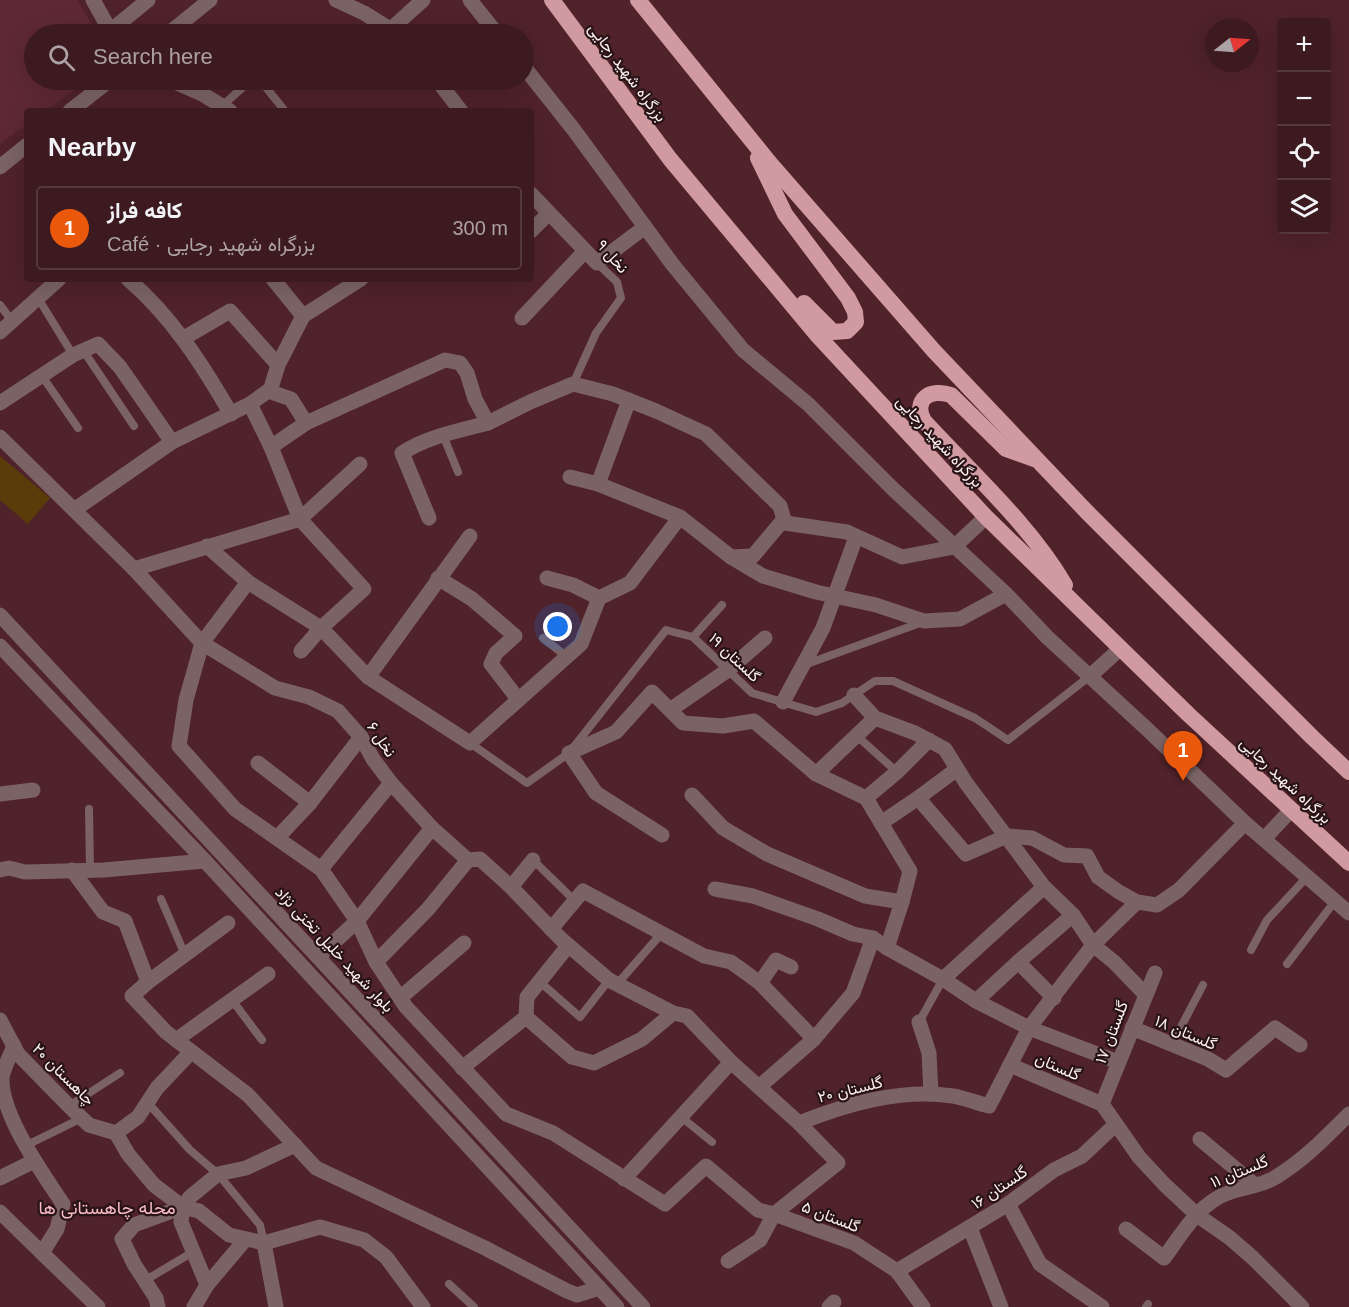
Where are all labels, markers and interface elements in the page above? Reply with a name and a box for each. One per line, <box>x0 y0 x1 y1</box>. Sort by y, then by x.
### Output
north arrow <box>1205 18 1259 72</box>
map controls <box>1277 18 1331 234</box>
button: + <box>1277 18 1331 72</box>
street label: بزرگراه شهید رجایی <box>584 20 670 126</box>
search box <box>24 24 534 90</box>
icon: search <box>45 41 78 74</box>
text: Search here <box>93 44 213 69</box>
button: − <box>1277 72 1331 126</box>
button: locate <box>1277 126 1331 180</box>
text: Nearby <box>48 132 136 162</box>
button: layers <box>1277 180 1331 234</box>
text: کافه فراز <box>107 198 182 223</box>
text: 1 <box>64 217 75 239</box>
text: 300 m <box>452 217 508 239</box>
text: Café · بزرگراه شهید رجایی <box>107 233 315 255</box>
street label: نخل ۹ <box>592 236 632 278</box>
street label: بزرگراه شهید رجایی <box>892 392 986 492</box>
your location <box>543 612 572 641</box>
street label: گلستان ۱۹ <box>705 629 764 686</box>
street label: نخل ۶ <box>362 719 399 761</box>
pin: 1 <box>1164 732 1202 781</box>
street label: بزرگراه شهید رجایی <box>1235 734 1335 828</box>
street label: بلوار شهید خلیل تختی نژاد <box>271 883 397 1017</box>
street label: گلستان ۱۷ <box>1092 999 1132 1066</box>
street label: گلستان ۱۸ <box>1152 1012 1219 1054</box>
street label: چاهستان ۲۰ <box>27 1040 98 1111</box>
street label: گلستان <box>1033 1049 1083 1084</box>
street label: گلستان ۲۰ <box>816 1073 885 1107</box>
street label: گلستان ۱۱ <box>1208 1152 1271 1192</box>
street label: گلستان ۱۶ <box>968 1163 1031 1213</box>
district label: محله چاهستانی ها <box>38 1198 176 1220</box>
street label: گلستان ۵ <box>799 1198 862 1236</box>

